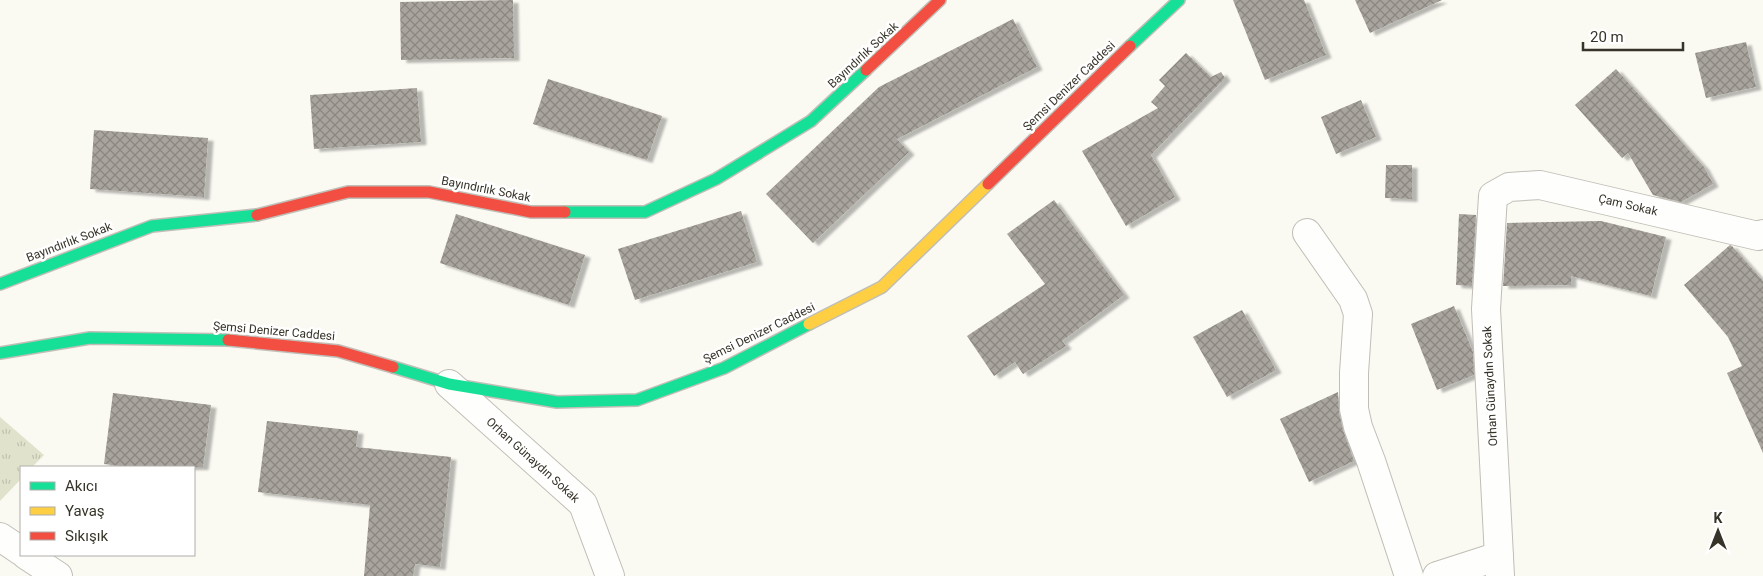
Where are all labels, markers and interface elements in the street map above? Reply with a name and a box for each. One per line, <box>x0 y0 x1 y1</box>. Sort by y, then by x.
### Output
street label: Bayındırlık Sokak <box>825 18 902 91</box>
scale bar <box>1583 20 1683 52</box>
text: 20 m <box>1590 28 1624 46</box>
street label: Şemsi Denizer Caddesi <box>1020 38 1118 134</box>
street label: Bayındırlık Sokak <box>440 173 533 205</box>
street label: Çam Sokak <box>1597 191 1660 219</box>
street label: Bayındırlık Sokak <box>24 219 115 265</box>
street label: Şemsi Denizer Caddesi <box>701 300 817 366</box>
street label: Şemsi Denizer Caddesi <box>212 319 336 343</box>
street label: Orhan Günaydın Sokak <box>1480 325 1500 447</box>
street label: Orhan Günaydın Sokak <box>484 414 583 506</box>
legend <box>20 466 195 556</box>
text: Akıcı <box>65 477 98 495</box>
text: Yavaş <box>65 502 105 520</box>
north arrow <box>1693 506 1743 556</box>
text: K <box>1714 510 1723 526</box>
text: Sıkışık <box>65 527 108 545</box>

